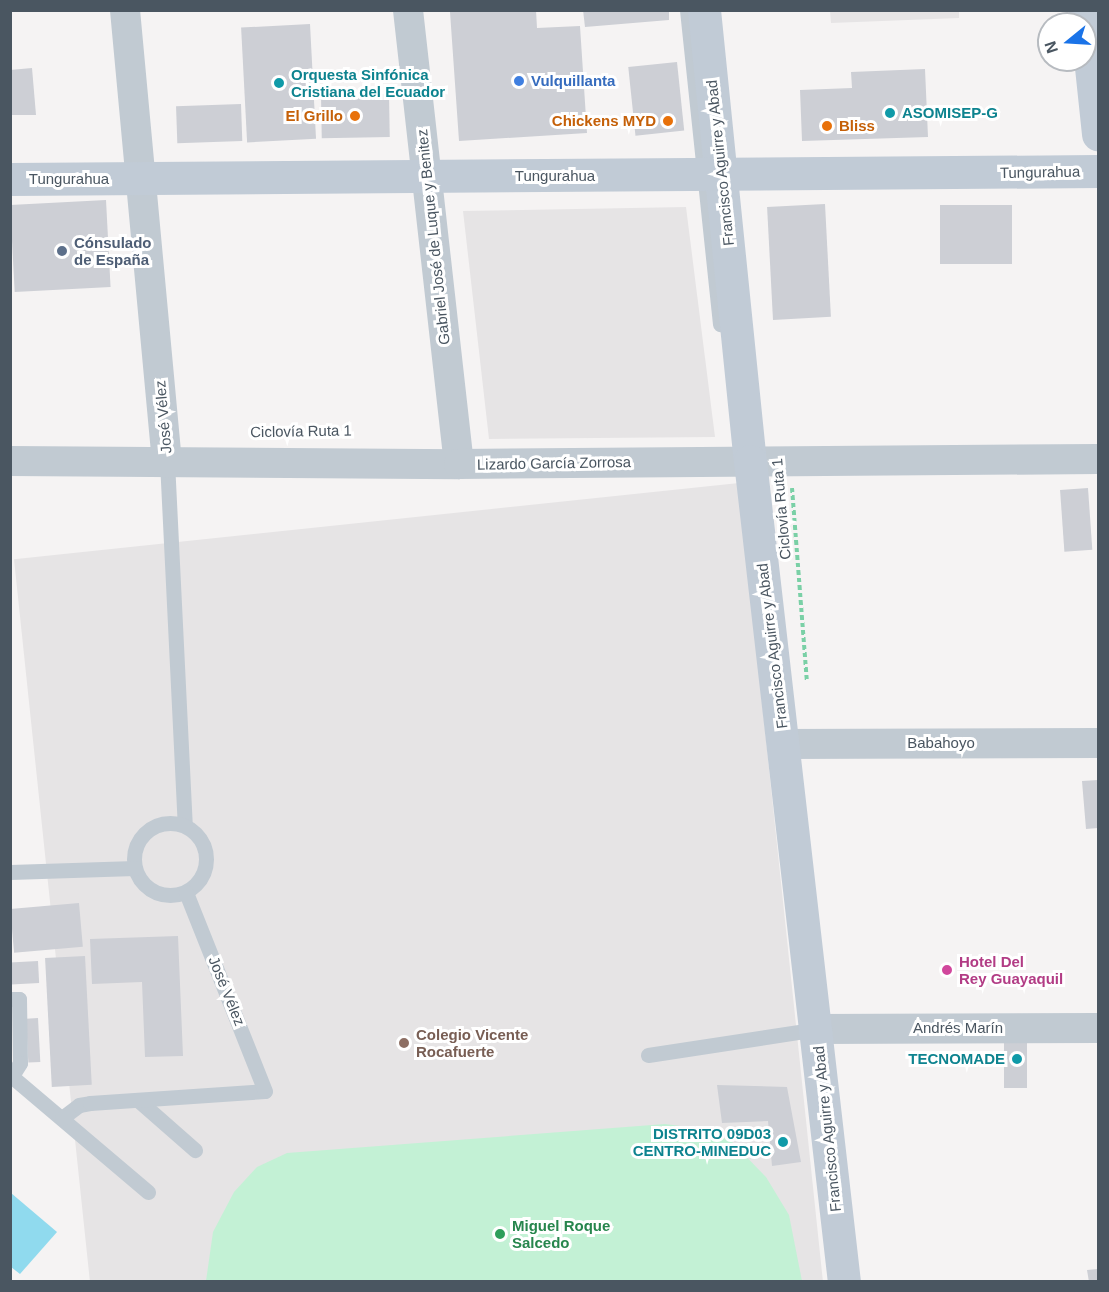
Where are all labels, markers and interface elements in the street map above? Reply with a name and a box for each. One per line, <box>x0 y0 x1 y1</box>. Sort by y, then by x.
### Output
north arrow <box>1037 12 1097 72</box>
text: N <box>1041 39 1061 55</box>
place label: Orquesta Sinfónica Cristiana del Ecuador <box>291 65 445 100</box>
place label: Vulquillanta <box>531 72 615 90</box>
marker: Vulquillanta <box>512 74 526 88</box>
marker: Orquesta Sinfónica Cristiana del Ecuador <box>272 76 286 90</box>
street label: Francisco Aguirre y Abad <box>702 78 738 248</box>
place label: ASOMISEP-G <box>902 104 998 122</box>
marker: ASOMISEP-G <box>883 106 897 120</box>
place label: El Grillo <box>285 107 343 125</box>
marker: El Grillo <box>348 109 362 123</box>
place label: Chickens MYD <box>552 112 656 130</box>
marker: Chickens MYD <box>661 114 675 128</box>
place label: Bliss <box>839 117 875 135</box>
marker: Bliss <box>820 119 834 133</box>
street label: Gabriel José de Luque y Benitez <box>413 128 453 346</box>
street label: Tungurahua <box>1000 162 1080 182</box>
street label: Tungurahua <box>515 167 595 185</box>
street label: Tungurahua <box>29 170 109 188</box>
place label: Cónsulado de España <box>74 233 151 268</box>
marker: Cónsulado de España <box>55 244 69 258</box>
street label: José Vélez <box>151 380 175 454</box>
street label: Ciclovía Ruta 1 <box>250 421 352 441</box>
street label: Lizardo García Zorrosa <box>477 453 631 473</box>
street label: Ciclovía Ruta 1 <box>768 458 794 560</box>
street label: Francisco Aguirre y Abad <box>753 561 791 731</box>
street label: Babahoyo <box>907 734 975 752</box>
place label: Hotel Del Rey Guayaquil <box>959 952 1063 987</box>
street label: José Vélez <box>205 954 249 1028</box>
marker: Hotel Del Rey Guayaquil <box>940 963 954 977</box>
street label: Andrés Marín <box>913 1019 1003 1037</box>
place label: Colegio Vicente Rocafuerte <box>416 1025 528 1060</box>
marker: Colegio Vicente Rocafuerte <box>397 1036 411 1050</box>
street label: Francisco Aguirre y Abad <box>809 1044 845 1214</box>
place label: TECNOMADE <box>908 1050 1005 1068</box>
marker: TECNOMADE <box>1010 1052 1024 1066</box>
place label: DISTRITO 09D03 CENTRO-MINEDUC <box>633 1124 771 1159</box>
marker: DISTRITO 09D03 CENTRO-MINEDUC <box>776 1135 790 1149</box>
place label: Miguel Roque Salcedo <box>512 1216 610 1251</box>
marker: Miguel Roque Salcedo <box>493 1227 507 1241</box>

